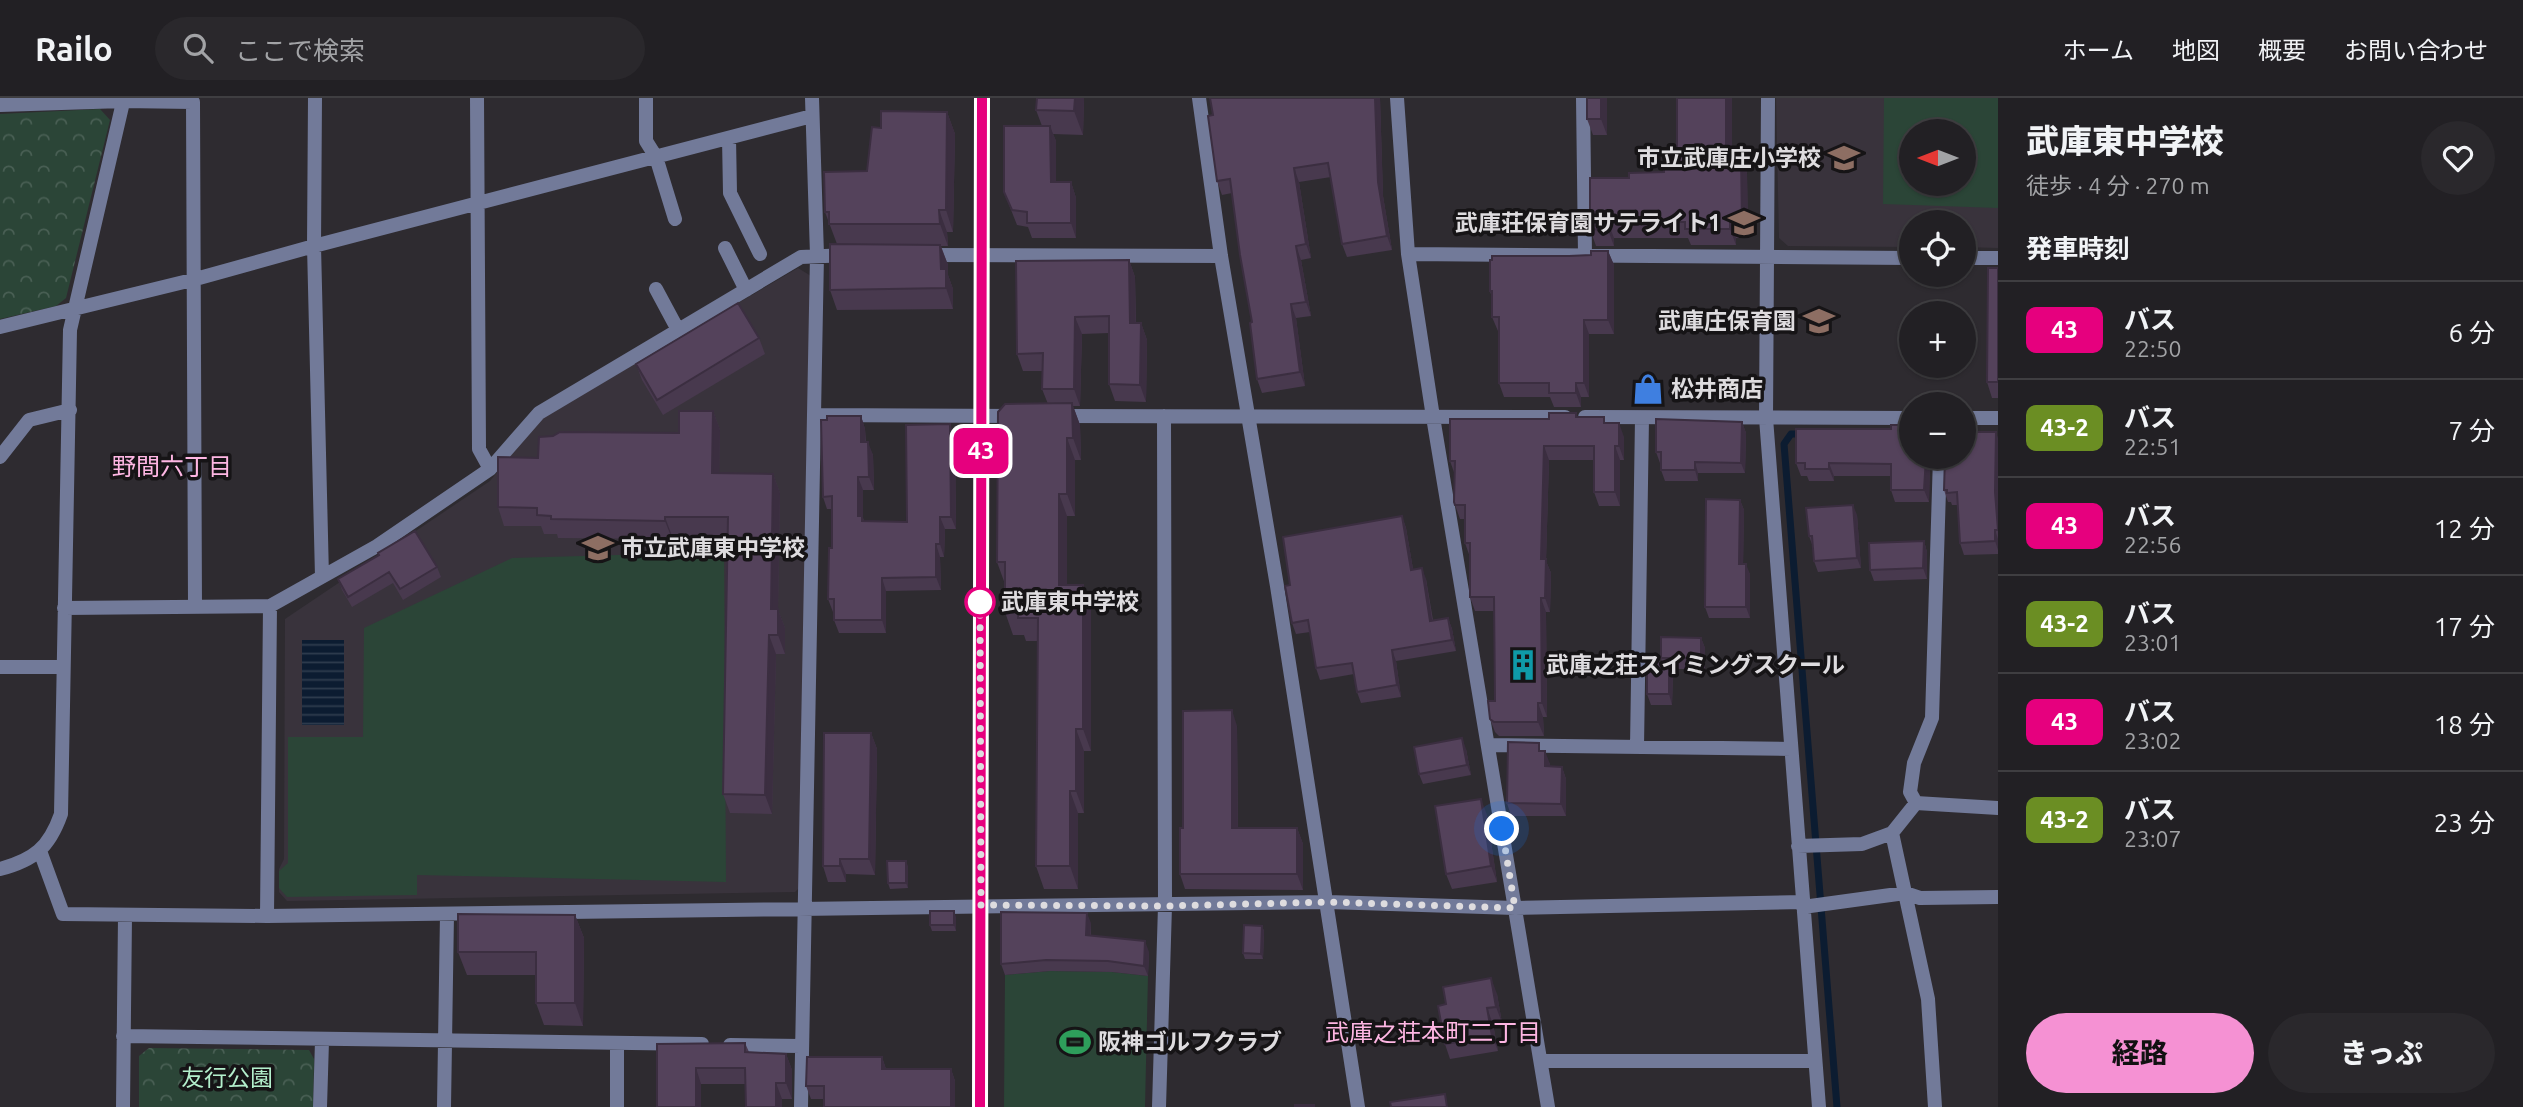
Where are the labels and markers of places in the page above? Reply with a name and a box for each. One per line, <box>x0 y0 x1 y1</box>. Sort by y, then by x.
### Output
school or university icon: 市立武庫庄小学校 <box>1827 141 1861 175</box>
place label: 市立武庫庄小学校 <box>1637 145 1821 170</box>
school or university icon: 武庫荘保育園サテライト1 <box>1727 206 1761 240</box>
place label: 武庫荘保育園サテライト1 <box>1455 210 1721 235</box>
school or university icon: 武庫庄保育園 <box>1802 304 1836 338</box>
place label: 武庫庄保育園 <box>1658 308 1796 333</box>
shop icon: 松井商店 <box>1631 372 1665 406</box>
place label: 松井商店 <box>1671 376 1763 401</box>
school or university icon: 市立武庫東中学校 <box>581 531 615 565</box>
place label: 市立武庫東中学校 <box>621 535 805 560</box>
marker: 武庫東中学校 <box>965 587 995 617</box>
place label: 武庫東中学校 <box>1001 589 1139 614</box>
building icon: 武庫之荘スイミングスクール <box>1506 648 1540 682</box>
place label: 武庫之荘スイミングスクール <box>1546 652 1845 677</box>
sports icon: 阪神ゴルフクラブ <box>1058 1025 1092 1059</box>
place label: 阪神ゴルフクラブ <box>1098 1029 1282 1054</box>

